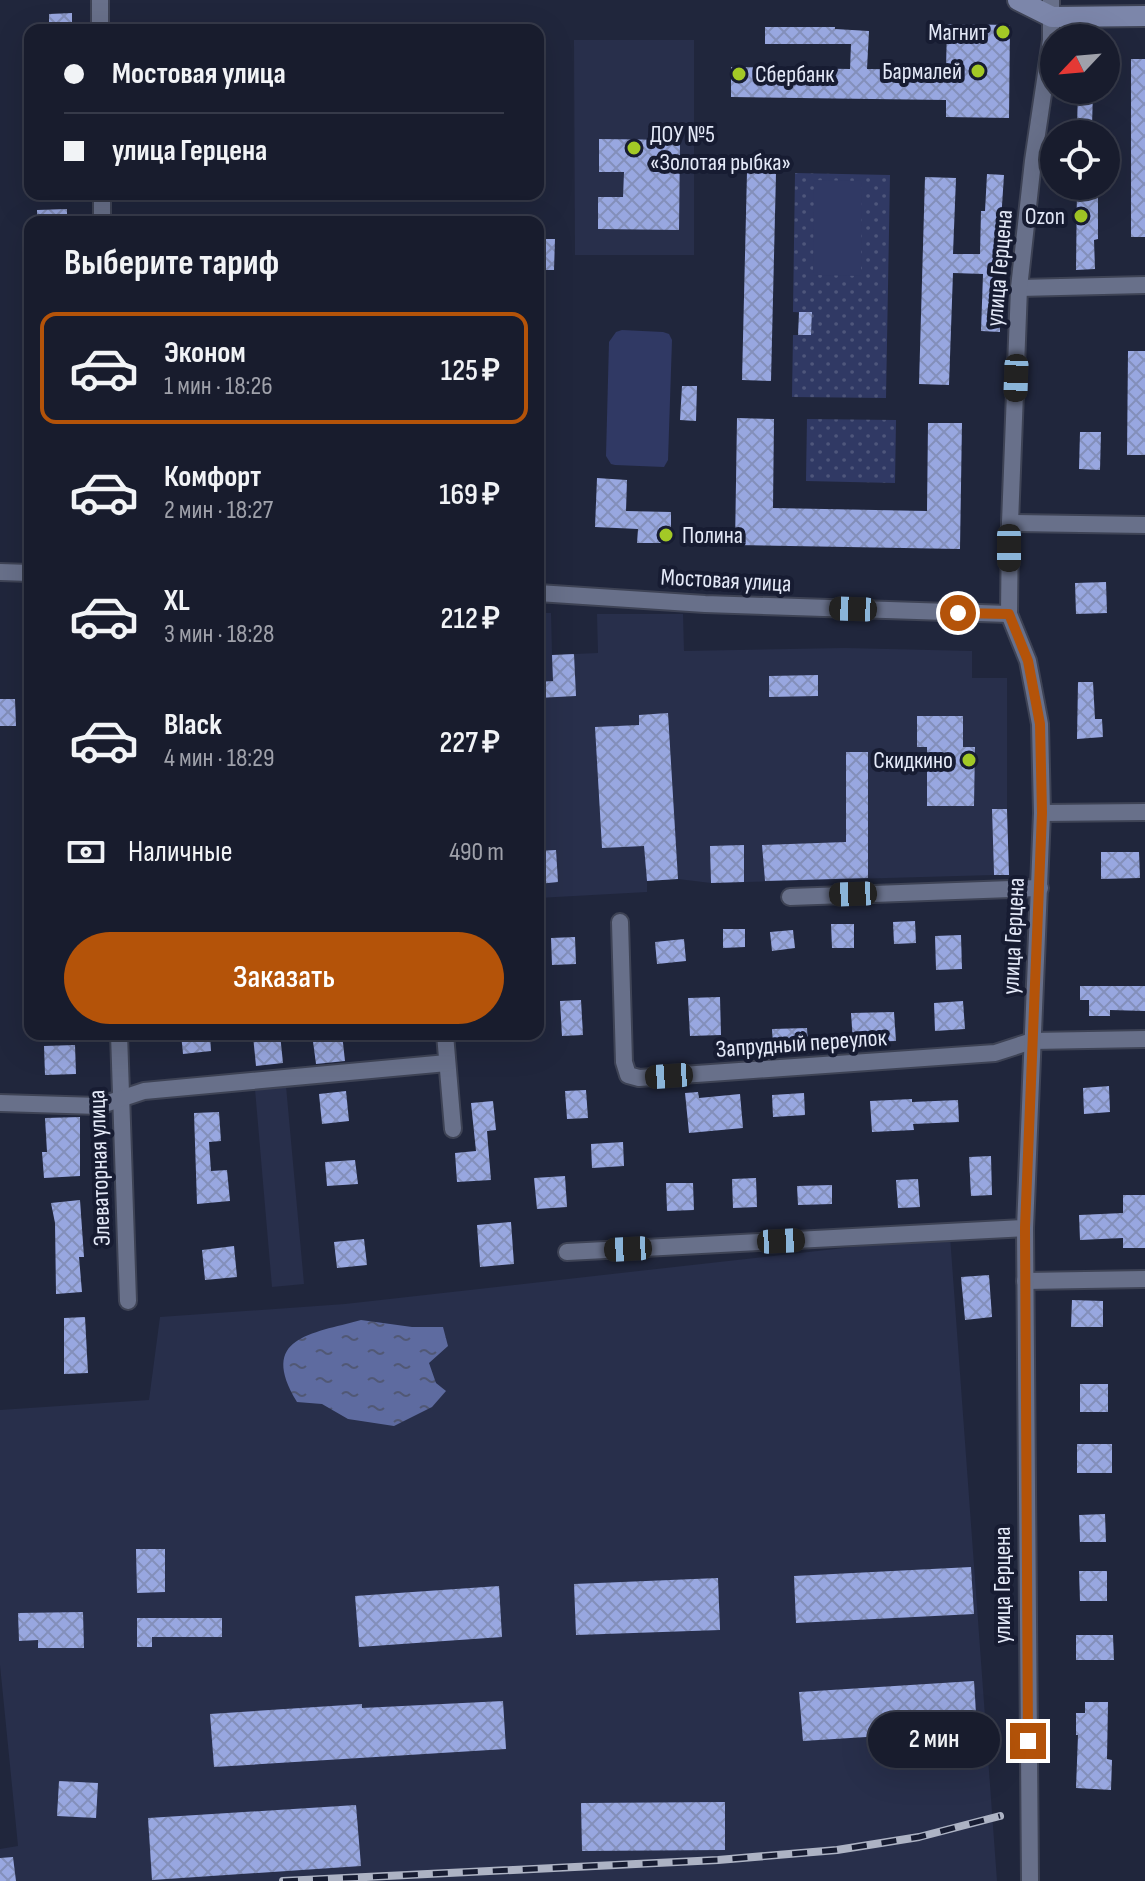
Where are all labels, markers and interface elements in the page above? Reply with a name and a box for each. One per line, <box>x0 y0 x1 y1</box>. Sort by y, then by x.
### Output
place label: Магнит <box>928 18 987 47</box>
marker: Магнит <box>994 23 1012 41</box>
north arrow <box>1040 24 1120 104</box>
map controls <box>1040 24 1120 200</box>
text: Мостовая улица <box>112 56 286 92</box>
place label: Бармалей <box>882 57 962 86</box>
place label: Сбербанк <box>755 60 835 89</box>
marker: Бармалей <box>969 62 987 80</box>
marker: Сбербанк <box>730 65 748 83</box>
place label: ДОУ №5 «Золотая рыбка» <box>650 120 791 177</box>
button: locate <box>1040 120 1120 200</box>
text: улица Герцена <box>112 133 267 169</box>
marker: ДОУ №5 «Золотая рыбка» <box>625 139 643 157</box>
place label: Ozon <box>1025 202 1065 231</box>
marker: Ozon <box>1072 207 1090 225</box>
street label: улица Герцена <box>980 208 1019 328</box>
text: Выберите тариф <box>64 242 279 285</box>
icon: car <box>68 332 140 404</box>
text: Эконом <box>164 335 246 371</box>
text: 125 ₽ <box>441 353 500 389</box>
car <box>1003 354 1029 402</box>
text: 1 мин · 18:26 <box>164 371 273 402</box>
icon: car <box>68 456 140 528</box>
text: Комфорт <box>164 459 261 495</box>
text: 169 ₽ <box>439 477 500 513</box>
text: 2 мин · 18:27 <box>164 495 273 526</box>
place label: Полина <box>682 521 743 550</box>
car <box>997 524 1021 572</box>
marker: Полина <box>657 526 675 544</box>
street label: Мостовая улица <box>660 563 792 598</box>
icon: car <box>68 580 140 652</box>
text: XL <box>164 583 190 619</box>
route start <box>940 595 976 631</box>
car <box>829 596 877 622</box>
text: 212 ₽ <box>441 601 500 637</box>
text: 3 мин · 18:28 <box>164 619 274 650</box>
icon: car <box>68 704 140 776</box>
text: Black <box>164 707 222 743</box>
text: 227 ₽ <box>440 725 500 761</box>
text: 4 мин · 18:29 <box>164 743 275 774</box>
place label: Скидкино <box>873 746 953 775</box>
marker: Скидкино <box>960 751 978 769</box>
icon: cash <box>64 830 108 874</box>
text: Наличные <box>128 834 233 870</box>
text: 490 m <box>449 837 504 868</box>
street label: улица Герцена <box>996 877 1031 995</box>
car <box>829 881 877 907</box>
button: Заказать <box>64 932 504 1024</box>
street label: Запрудный переулок <box>715 1023 888 1064</box>
car <box>644 1062 694 1090</box>
street label: Элеваторная улица <box>82 1089 117 1247</box>
car <box>756 1228 806 1254</box>
car <box>603 1236 653 1262</box>
street label: улица Герцена <box>988 1526 1017 1644</box>
callout: 2 мин <box>868 1713 1000 1769</box>
route end <box>1010 1723 1046 1759</box>
text: 2 мин <box>909 1724 959 1755</box>

